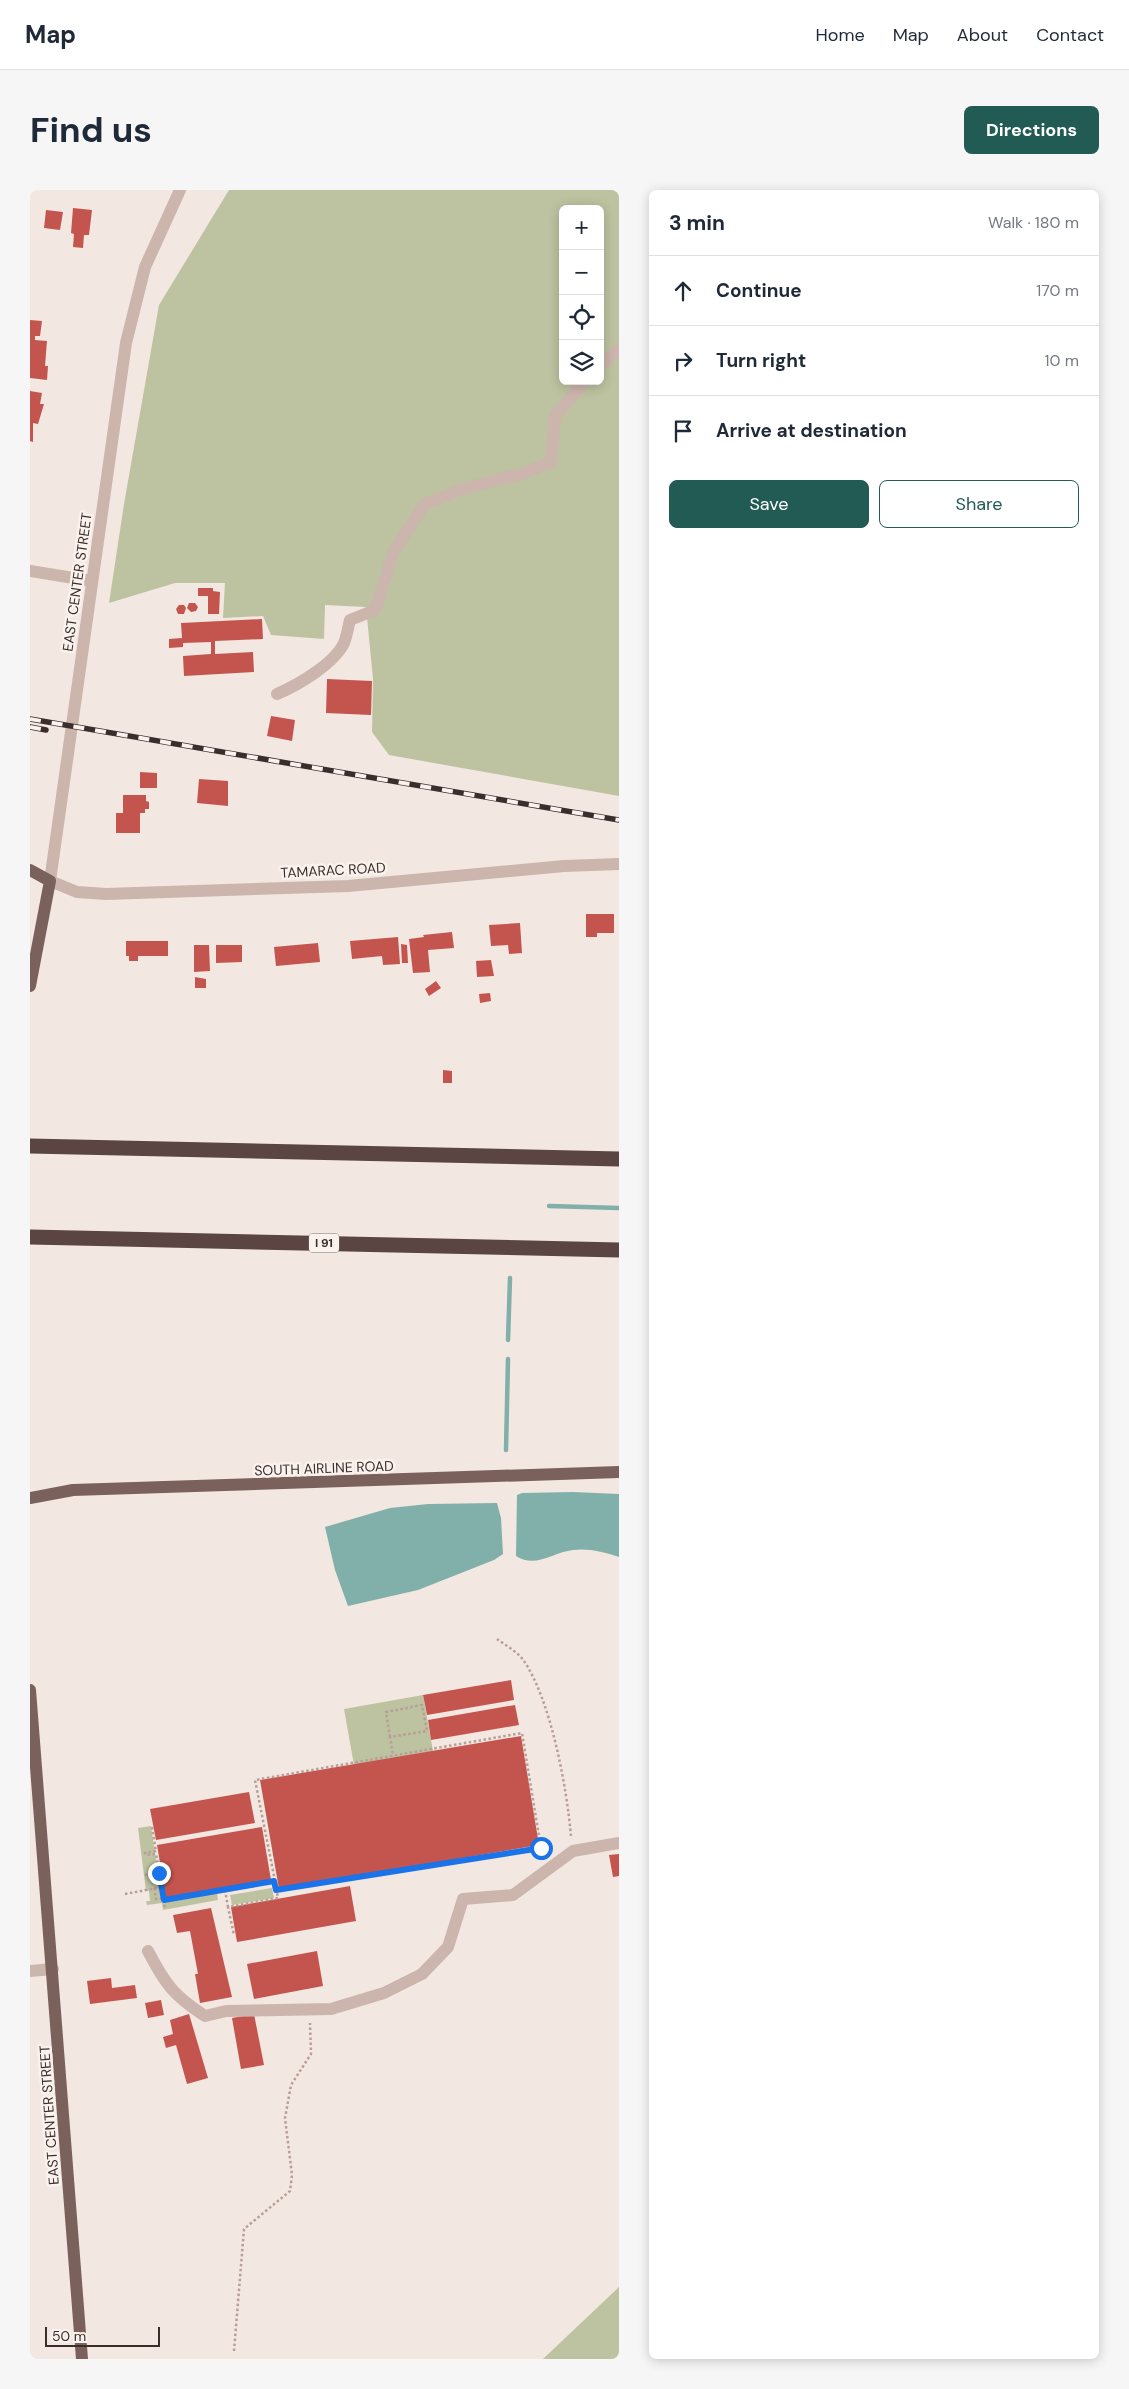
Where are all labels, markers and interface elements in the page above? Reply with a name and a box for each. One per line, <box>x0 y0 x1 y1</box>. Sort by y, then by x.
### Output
text: Map <box>25 19 76 50</box>
text: Home <box>815 23 865 47</box>
text: Map <box>893 23 929 47</box>
text: About <box>957 23 1008 47</box>
text: Contact <box>1036 23 1104 47</box>
button: Directions <box>964 106 1099 154</box>
text: Find us <box>30 107 152 153</box>
map controls <box>559 205 604 385</box>
button: + <box>559 205 604 250</box>
text: 3 min <box>669 209 725 237</box>
text: Walk · 180 m <box>988 212 1079 233</box>
button: − <box>559 250 604 295</box>
icon: ahead <box>669 277 697 305</box>
text: Continue <box>716 278 802 303</box>
text: 170 m <box>1036 280 1079 301</box>
button: locate <box>559 295 604 340</box>
button: layers <box>559 340 604 385</box>
icon: right <box>669 347 697 375</box>
text: Turn right <box>716 348 806 373</box>
text: 10 m <box>1045 350 1079 371</box>
icon: arrive <box>669 417 697 445</box>
text: Arrive at destination <box>716 418 907 443</box>
button: Save <box>669 480 869 528</box>
button: Share <box>879 480 1079 528</box>
street label: EAST CENTER STREET <box>58 511 96 652</box>
street label: TAMARAC ROAD <box>280 858 386 882</box>
road number: I 91 <box>309 1234 339 1252</box>
street label: SOUTH AIRLINE ROAD <box>254 1457 394 1479</box>
route start <box>530 1837 553 1860</box>
route end <box>148 1862 171 1885</box>
street label: EAST CENTER STREET <box>35 2044 63 2185</box>
scale bar <box>45 2324 160 2347</box>
text: 50 m <box>52 2327 86 2345</box>

